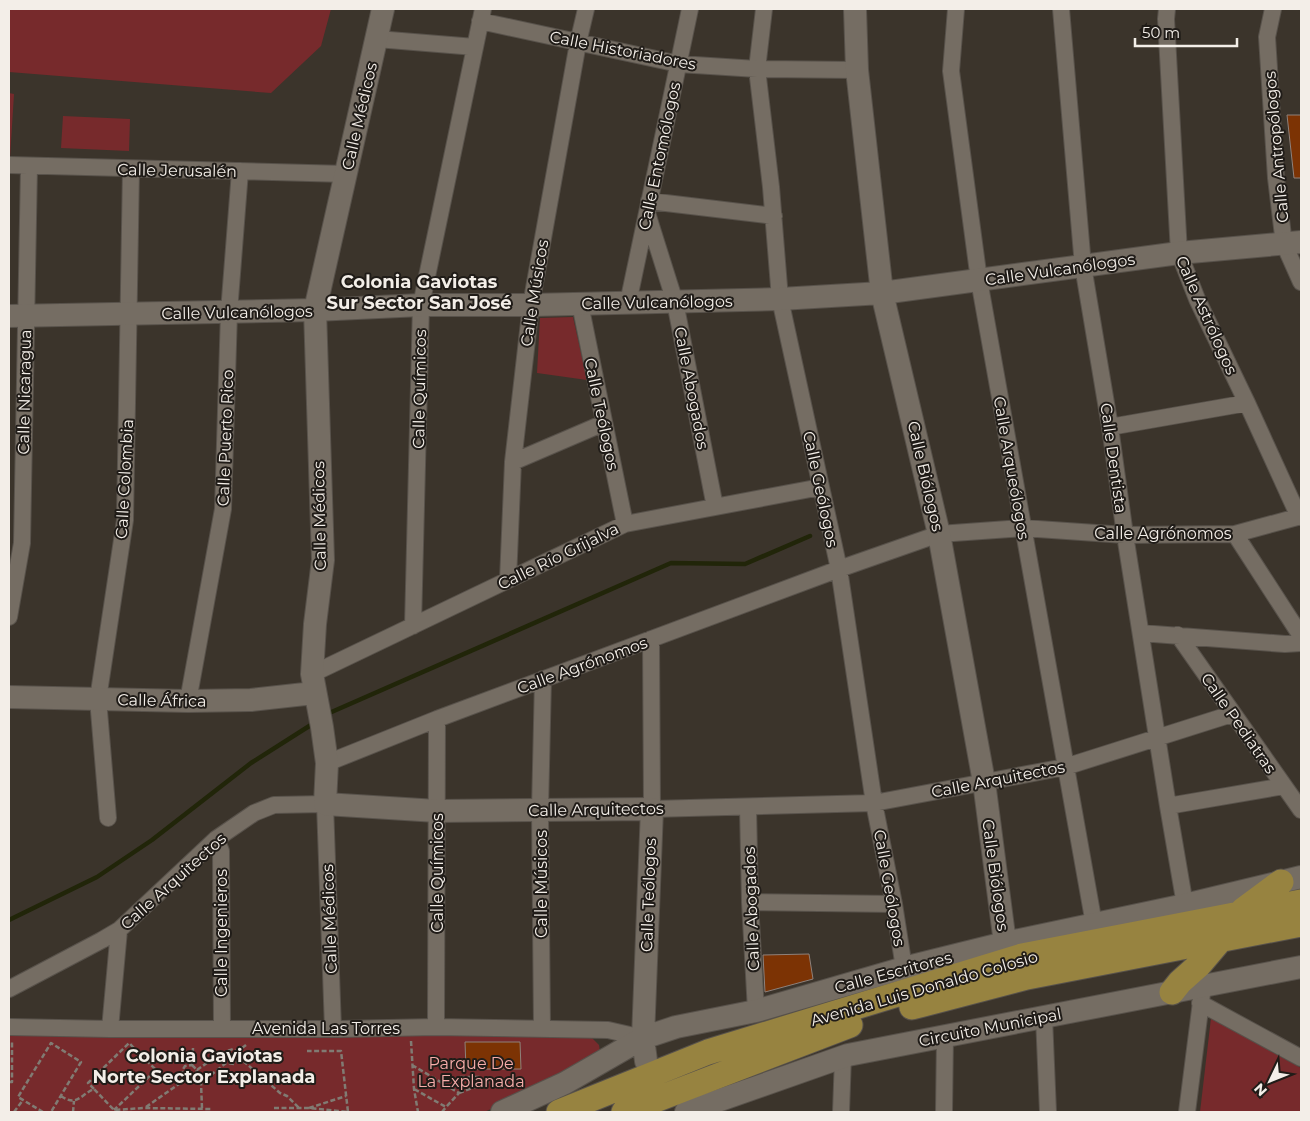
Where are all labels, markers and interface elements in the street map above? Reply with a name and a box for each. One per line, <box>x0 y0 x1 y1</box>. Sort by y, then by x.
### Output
scale bar <box>1135 15 1238 47</box>
text: 50 m <box>1142 23 1180 42</box>
street label: Calle Historiadores <box>548 27 698 74</box>
street label: Calle Médicos <box>338 60 381 172</box>
street label: Calle Antropólogos <box>1260 70 1293 224</box>
street label: Calle Entomólogos <box>634 80 685 232</box>
street label: Calle Jerusalén <box>117 160 237 181</box>
street label: Calle Músicos <box>517 238 552 348</box>
street label: Calle Vulcanólogos <box>984 250 1136 289</box>
street label: Calle Astrólogos <box>1172 253 1241 378</box>
district label: Colonia Gaviotas Sur Sector San José <box>326 271 512 314</box>
street label: Calle Vulcanólogos <box>581 292 733 313</box>
street label: Calle Vulcanólogos <box>161 302 313 323</box>
street label: Calle Abogados <box>670 325 713 451</box>
street label: Calle Nicaragua <box>14 329 35 455</box>
street label: Calle Químicos <box>409 329 430 449</box>
street label: Calle Teólogos <box>580 356 623 472</box>
street label: Calle Puerto Rico <box>214 369 237 507</box>
street label: Calle Arqueólogos <box>990 395 1034 541</box>
street label: Calle Dentista <box>1096 402 1131 514</box>
street label: Calle Colombia <box>112 419 137 539</box>
street label: Calle Biólogos <box>904 419 947 533</box>
street label: Calle Geólogos <box>799 429 842 549</box>
street label: Calle Médicos <box>309 461 330 571</box>
street label: Calle Río Grijalva <box>495 519 622 594</box>
street label: Calle Agrónomos <box>1094 524 1232 543</box>
street label: Calle Agrónomos <box>514 633 650 698</box>
street label: Calle Pediatras <box>1197 669 1280 777</box>
street label: Calle África <box>117 690 207 711</box>
street label: Calle Arquitectos <box>930 757 1067 802</box>
street label: Calle Arquitectos <box>528 799 664 820</box>
street label: Calle Químicos <box>428 813 447 933</box>
street label: Calle Biólogos <box>978 818 1013 932</box>
street label: Calle Geólogos <box>870 828 909 948</box>
street label: Calle Arquitectos <box>117 829 230 934</box>
street label: Calle Músicos <box>532 830 551 938</box>
street label: Calle Teólogos <box>637 837 660 952</box>
street label: Calle Abogados <box>740 846 763 972</box>
street label: Calle Médicos <box>318 864 341 974</box>
street label: Calle Ingenieros <box>212 869 231 997</box>
street label: Avenida Luis Donaldo Colosio <box>808 947 1040 1030</box>
street label: Calle Escritores <box>832 948 954 997</box>
street label: Circuito Municipal <box>917 1004 1063 1051</box>
street label: Avenida Las Torres <box>252 1019 400 1038</box>
district label: Colonia Gaviotas Norte Sector Explanada <box>93 1045 315 1088</box>
park label: Parque De La Explanada <box>417 1054 525 1091</box>
north arrow <box>1245 1056 1295 1106</box>
text: N <box>1250 1080 1271 1100</box>

